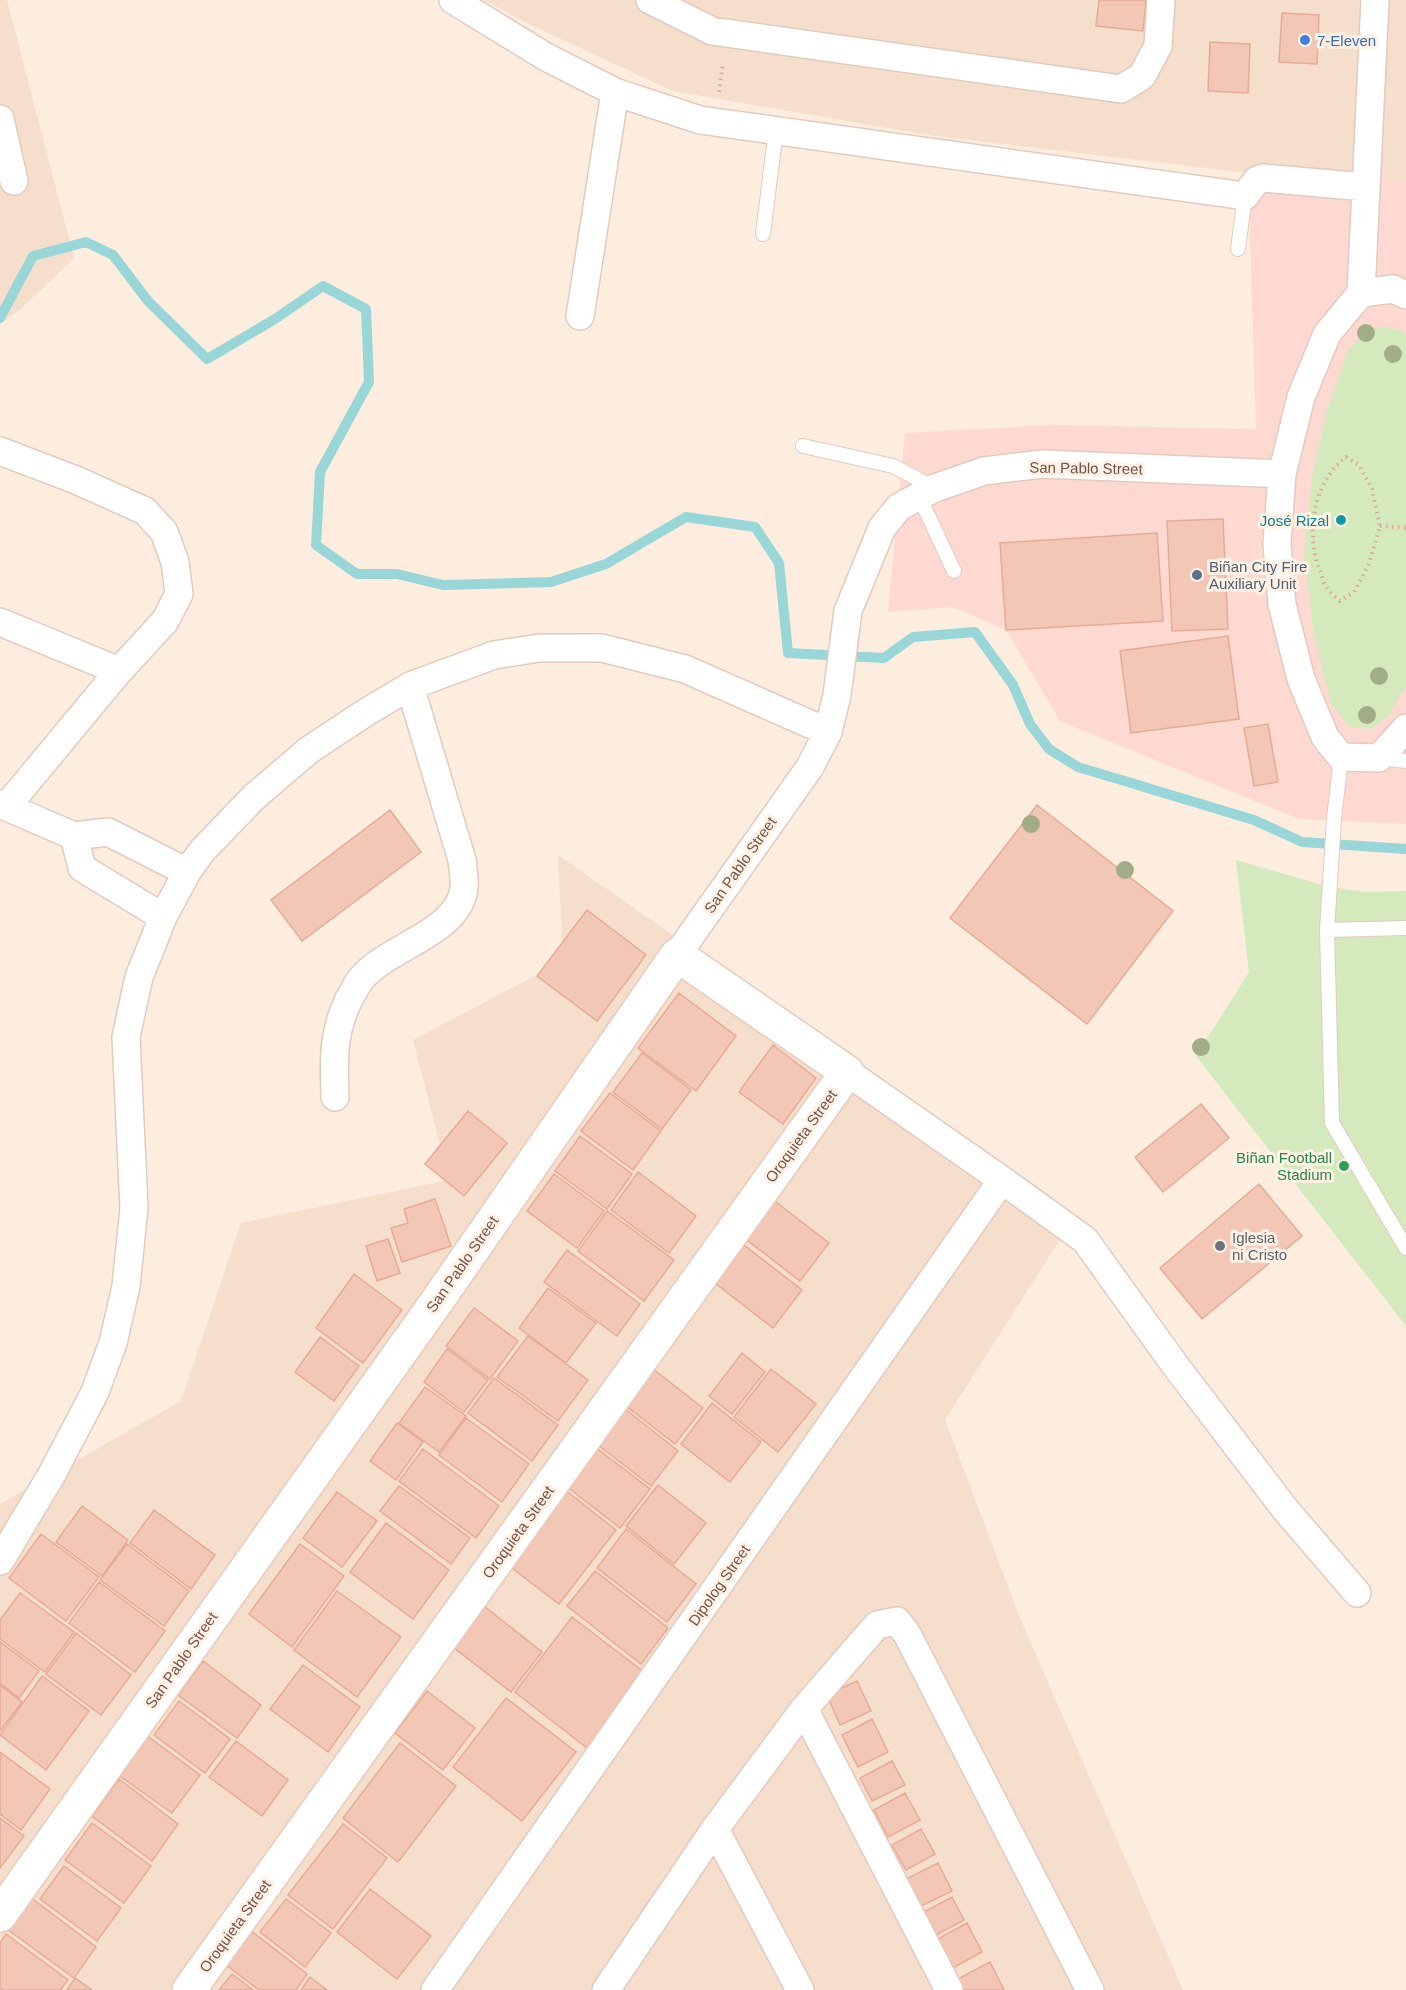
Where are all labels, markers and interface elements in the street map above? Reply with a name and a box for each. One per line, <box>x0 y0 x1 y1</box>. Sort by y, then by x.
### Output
place label: 7-Eleven <box>1317 32 1376 49</box>
marker: 7-Eleven <box>1298 33 1312 47</box>
street label: San Pablo Street <box>1029 459 1144 478</box>
place label: José Rizal <box>1260 512 1329 529</box>
marker: José Rizal <box>1334 513 1348 527</box>
place label: Biñan City Fire Auxiliary Unit <box>1209 558 1307 592</box>
marker: Biñan City Fire Auxiliary Unit <box>1190 568 1204 582</box>
street label: San Pablo Street <box>701 813 780 916</box>
street label: Oroquieta Street <box>762 1086 841 1186</box>
place label: Biñan Football Stadium <box>1236 1149 1332 1183</box>
marker: Biñan Football Stadium <box>1337 1159 1351 1173</box>
street label: San Pablo Street <box>423 1212 502 1315</box>
place label: Iglesia ni Cristo <box>1232 1229 1287 1263</box>
marker: Iglesia ni Cristo <box>1213 1239 1227 1253</box>
street label: Oroquieta Street <box>479 1482 558 1582</box>
street label: Dipolog Street <box>685 1541 754 1629</box>
street label: San Pablo Street <box>142 1608 221 1711</box>
street label: Oroquieta Street <box>196 1876 275 1976</box>

